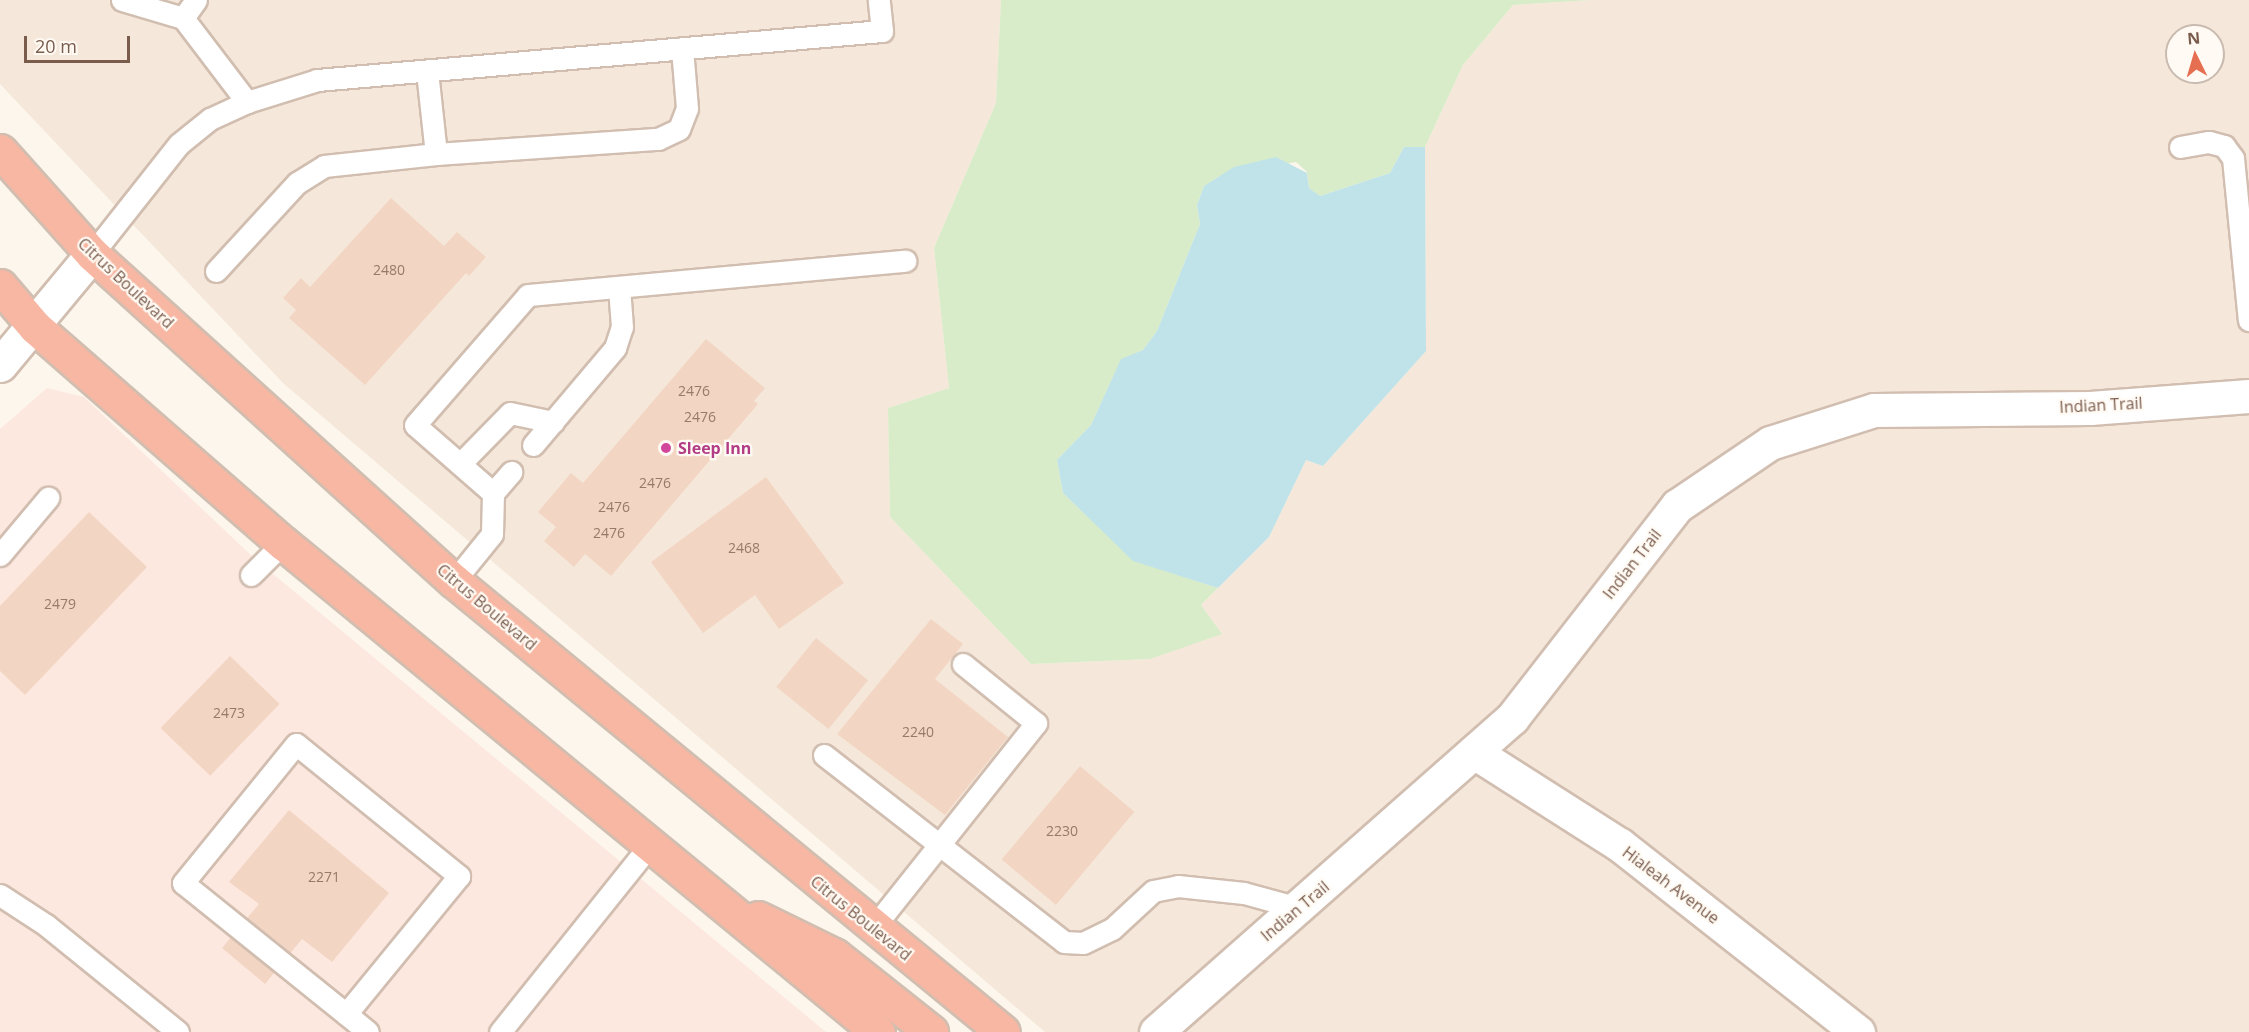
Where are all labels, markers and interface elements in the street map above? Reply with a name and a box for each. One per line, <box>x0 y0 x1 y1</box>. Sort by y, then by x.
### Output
scale bar <box>27 24 134 62</box>
north arrow <box>2165 24 2225 84</box>
text: N <box>2186 27 2201 50</box>
text: 20 m <box>35 34 77 58</box>
street label: Citrus Boulevard <box>74 234 178 332</box>
house number: 2480 <box>373 262 405 278</box>
house number: 2476 <box>678 383 710 399</box>
street label: Indian Trail <box>2059 393 2143 417</box>
house number: 2476 <box>684 409 716 425</box>
place label: Sleep Inn <box>678 438 751 458</box>
marker: Sleep Inn <box>659 441 673 455</box>
house number: 2476 <box>639 475 671 491</box>
house number: 2476 <box>598 499 630 515</box>
house number: 2476 <box>593 525 625 541</box>
street label: Indian Trail <box>1599 525 1665 603</box>
house number: 2468 <box>728 540 760 556</box>
street label: Citrus Boulevard <box>433 560 541 654</box>
house number: 2479 <box>44 596 76 612</box>
house number: 2473 <box>213 705 245 721</box>
house number: 2240 <box>902 724 934 740</box>
house number: 2230 <box>1046 823 1078 839</box>
street label: Hialeah Avenue <box>1619 842 1723 928</box>
house number: 2271 <box>308 869 340 885</box>
street label: Citrus Boulevard <box>807 872 915 964</box>
street label: Indian Trail <box>1257 877 1333 945</box>

